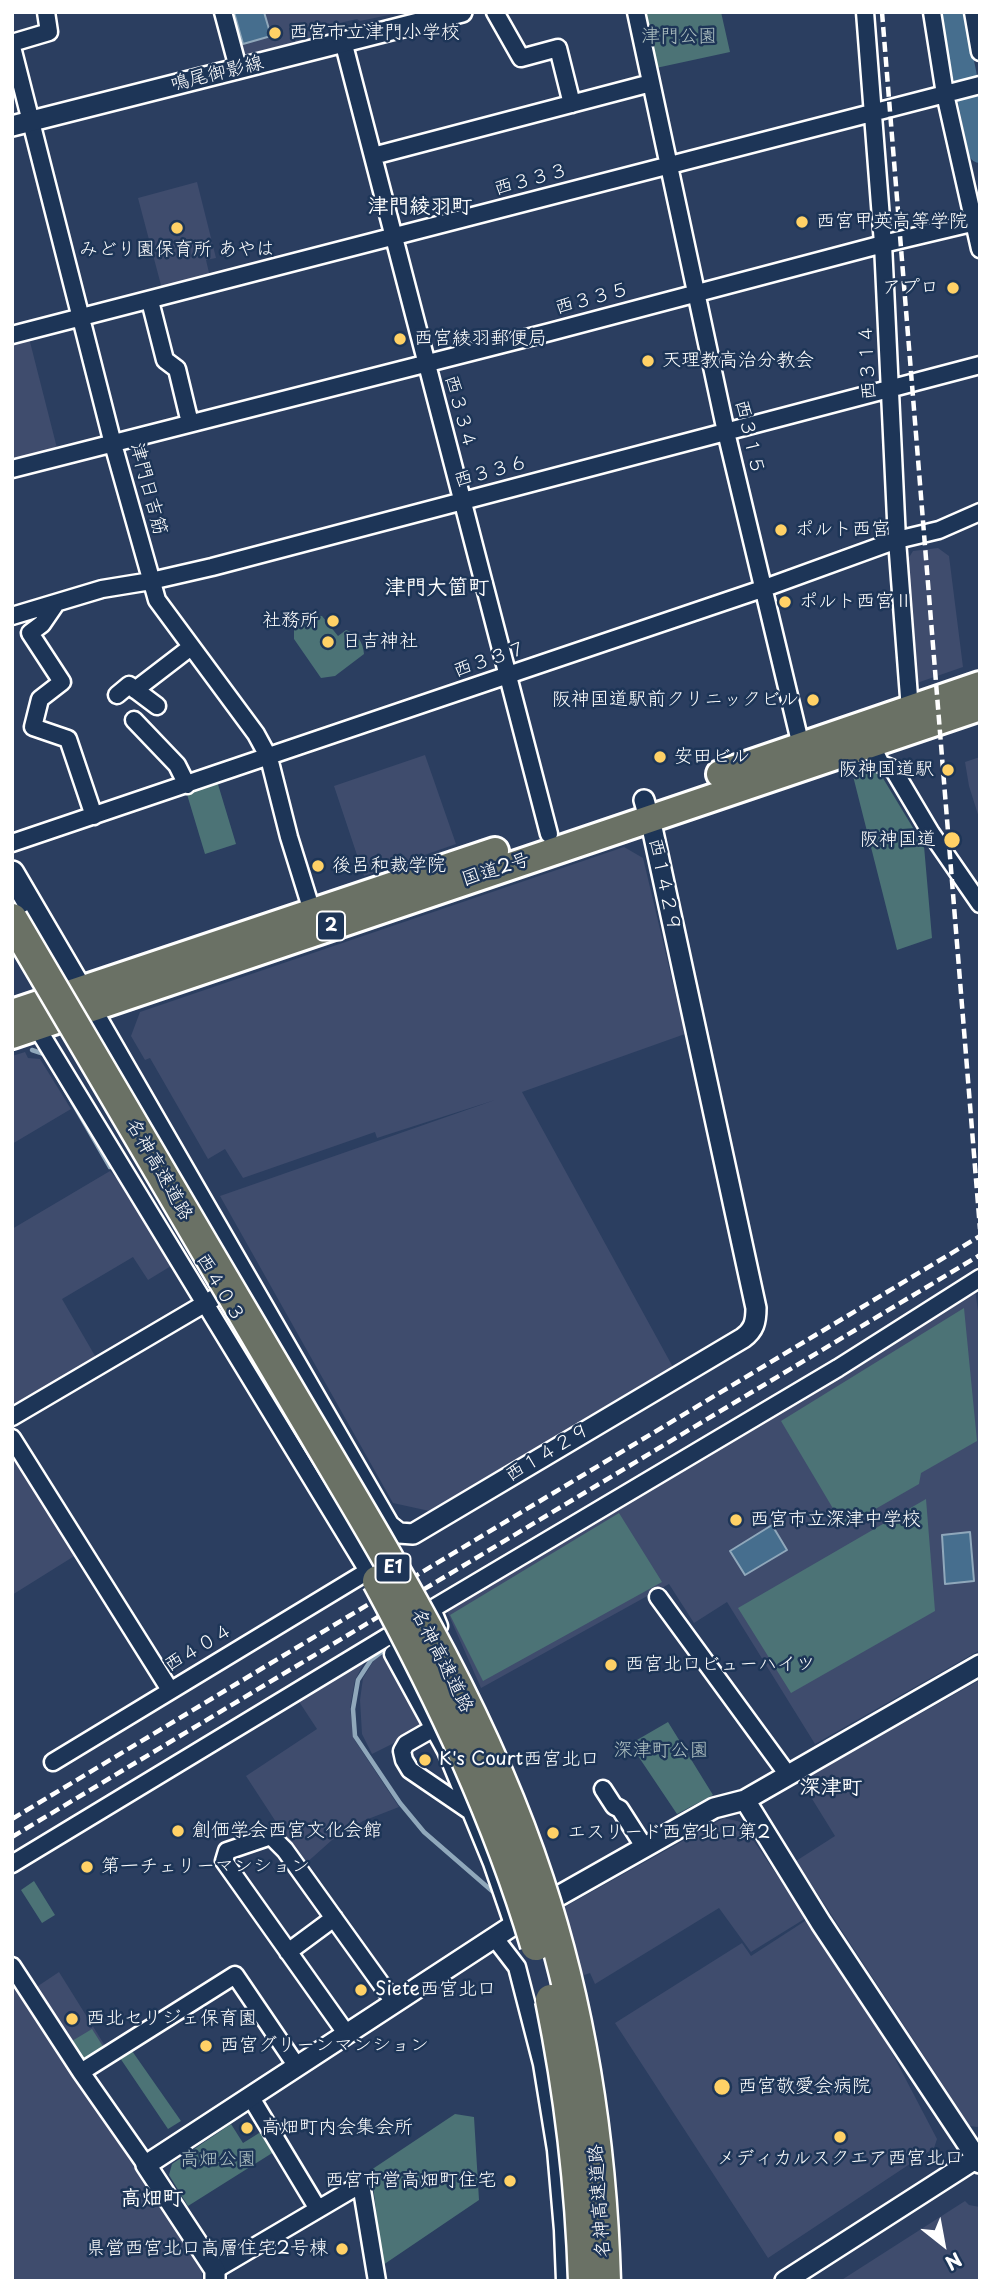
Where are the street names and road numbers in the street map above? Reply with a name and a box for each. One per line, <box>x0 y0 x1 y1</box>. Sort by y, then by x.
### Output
street label: 鳴尾御影線 <box>168 51 266 97</box>
street label: 西３３３ <box>491 159 571 201</box>
street label: 西３３５ <box>552 278 632 320</box>
street label: 西３１４ <box>855 323 881 401</box>
street label: 西３３４ <box>439 372 481 452</box>
street label: 西３１５ <box>729 397 769 477</box>
street label: 津門日吉筋 <box>125 440 171 538</box>
street label: 西３３６ <box>451 451 531 493</box>
street label: 西３３７ <box>450 637 530 683</box>
street label: 西１４２９ <box>643 836 685 934</box>
street label: 国道2号 <box>459 848 533 892</box>
road number: 2 <box>317 911 345 940</box>
street label: 名神高速道路 <box>121 1115 197 1225</box>
street label: 西４０３ <box>191 1250 249 1326</box>
street label: 西１４２９ <box>501 1419 595 1487</box>
road number: E1 <box>376 1554 410 1582</box>
street label: 名神高速道路 <box>406 1605 478 1717</box>
street label: 西４０４ <box>161 1619 237 1677</box>
street label: 名神高速道路 <box>585 2143 615 2259</box>

